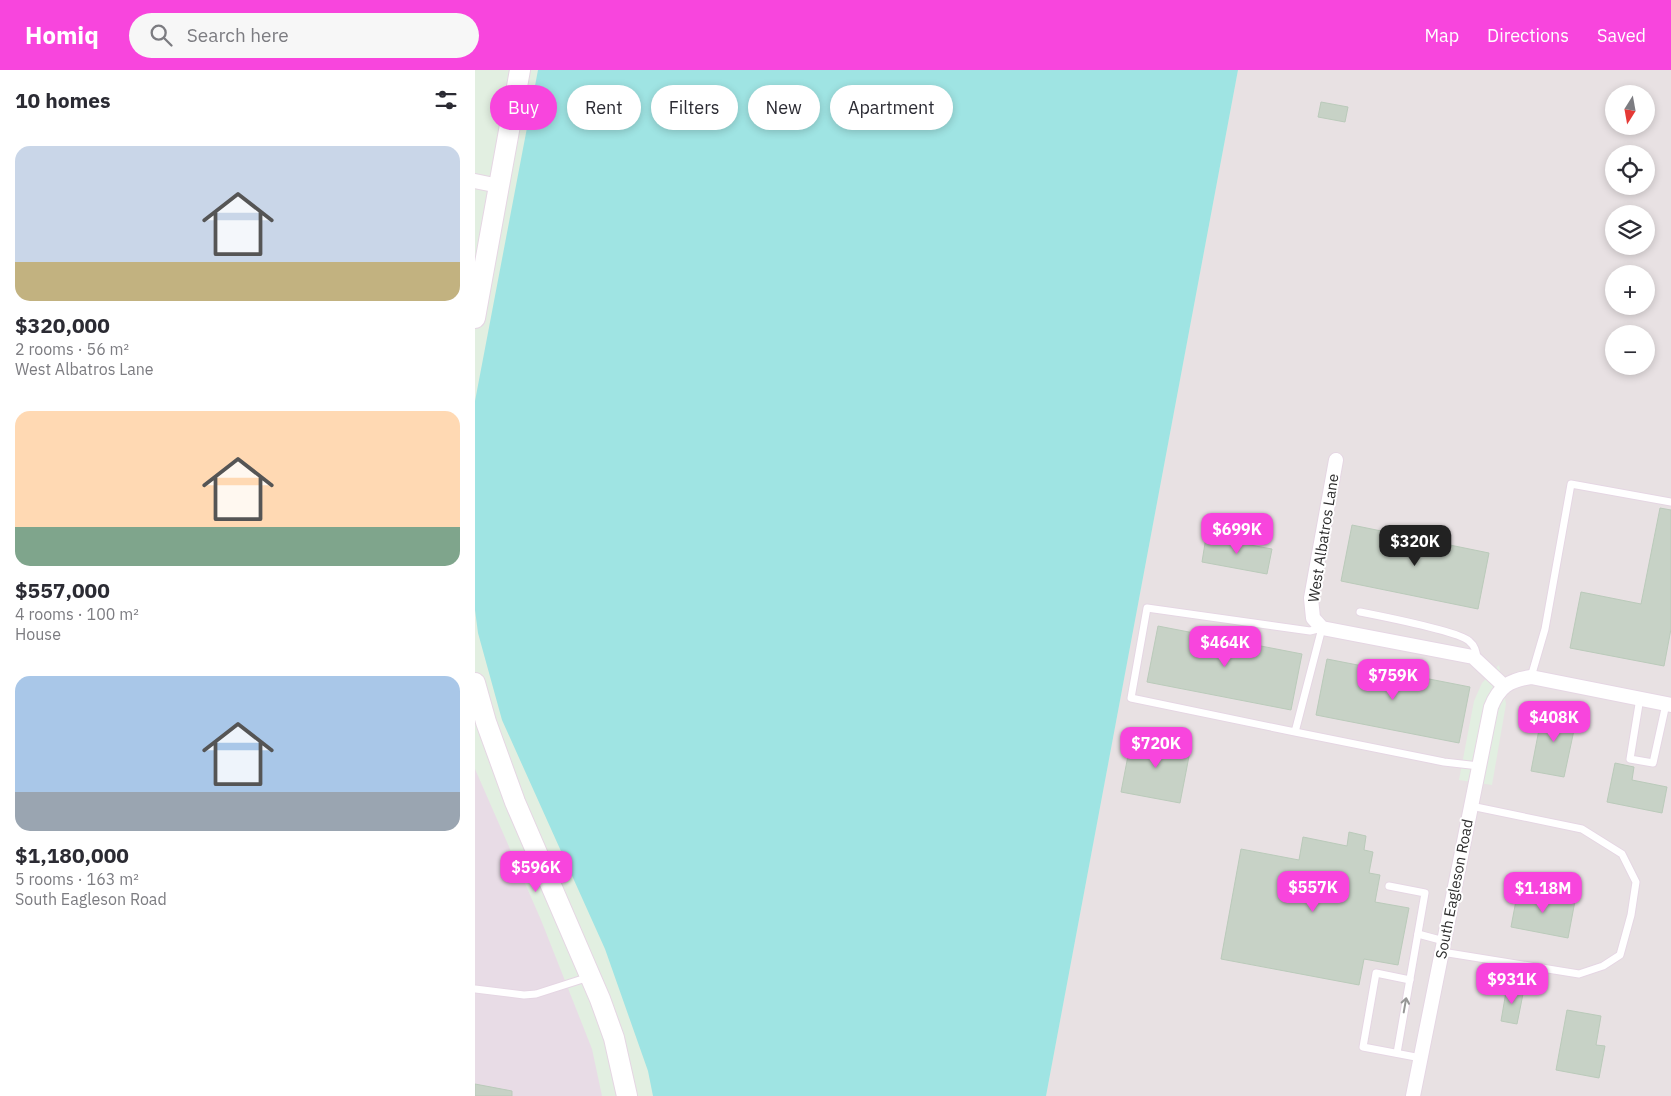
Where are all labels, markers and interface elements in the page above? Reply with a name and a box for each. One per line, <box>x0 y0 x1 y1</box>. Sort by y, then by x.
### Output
search box <box>129 13 479 58</box>
text: Homiq <box>25 19 99 51</box>
icon: search <box>147 21 175 49</box>
text: Search here <box>187 23 289 47</box>
text: Map <box>1424 24 1459 47</box>
text: Directions <box>1487 24 1569 47</box>
text: Saved <box>1597 24 1646 47</box>
chip: Buy <box>490 85 557 130</box>
chip: Rent <box>567 85 641 130</box>
chip: Filters <box>651 85 738 130</box>
chip: New <box>748 85 820 130</box>
chip: Apartment <box>830 85 953 130</box>
north arrow <box>1605 85 1655 135</box>
map controls <box>1605 85 1655 375</box>
text: 10 homes <box>15 86 111 114</box>
icon: filters <box>432 86 460 114</box>
button: locate <box>1605 145 1655 195</box>
icon: home <box>193 179 283 269</box>
button: layers <box>1605 205 1655 255</box>
button: + <box>1605 265 1655 315</box>
text: $320,000 <box>15 311 110 339</box>
button: − <box>1605 325 1655 375</box>
text: 2 rooms · 56 m² <box>15 339 129 359</box>
text: West Albatros Lane <box>15 359 154 379</box>
icon: home <box>193 444 283 534</box>
street label: West Albatros Lane <box>1303 472 1343 604</box>
pin: $699K <box>1202 512 1272 555</box>
text: $699K <box>1212 519 1262 539</box>
pin: $320K <box>1380 524 1450 567</box>
text: $320K <box>1390 531 1440 551</box>
text: $557,000 <box>15 576 110 604</box>
text: 4 rooms · 100 m² <box>15 604 139 624</box>
text: House <box>15 624 61 644</box>
pin: $464K <box>1190 626 1260 668</box>
text: $464K <box>1200 632 1250 652</box>
pin: $759K <box>1358 658 1428 701</box>
text: $759K <box>1368 665 1418 685</box>
pin: $408K <box>1519 700 1589 743</box>
text: $408K <box>1529 707 1579 727</box>
icon: home <box>193 709 283 799</box>
pin: $720K <box>1121 726 1191 769</box>
text: $720K <box>1131 733 1181 753</box>
street label: South Eagleson Road <box>1431 817 1477 961</box>
text: $1,180,000 <box>15 841 129 869</box>
pin: $596K <box>501 850 571 893</box>
text: $596K <box>511 857 561 877</box>
text: 5 rooms · 163 m² <box>15 869 139 889</box>
pin: $557K <box>1278 870 1348 913</box>
pin: $1.18M <box>1502 872 1584 914</box>
text: $557K <box>1288 877 1338 897</box>
text: $1.18M <box>1515 878 1571 898</box>
text: South Eagleson Road <box>15 889 167 909</box>
pin: $931K <box>1477 962 1547 1005</box>
text: $931K <box>1487 969 1537 989</box>
one-way arrow <box>1401 998 1411 1014</box>

